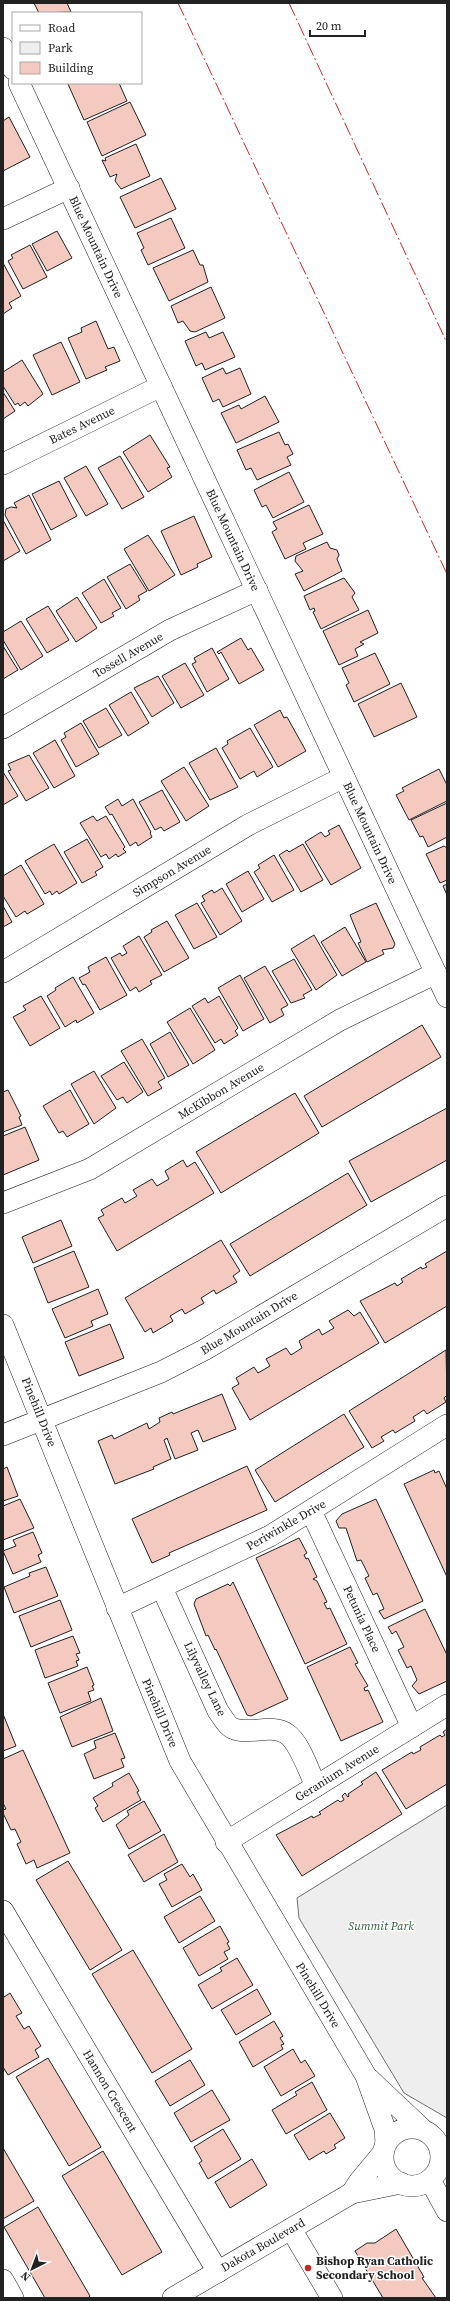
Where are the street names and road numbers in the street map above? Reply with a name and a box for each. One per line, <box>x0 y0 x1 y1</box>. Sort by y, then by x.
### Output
street label: Blue Mountain Drive <box>65 194 127 300</box>
street label: Bates Avenue <box>47 402 117 448</box>
street label: Blue Mountain Drive <box>202 487 264 593</box>
street label: Tossell Avenue <box>90 628 166 682</box>
street label: Blue Mountain Drive <box>339 780 401 886</box>
street label: Simpson Avenue <box>130 841 214 901</box>
street label: McKibbon Avenue <box>175 1059 267 1123</box>
street label: Blue Mountain Drive <box>198 1288 300 1358</box>
street label: Pinehill Drive <box>18 1375 60 1449</box>
street label: Periwinkle Drive <box>243 1496 329 1554</box>
street label: Petunia Place <box>339 1583 385 1655</box>
street label: Lilyvalley Lane <box>180 1639 230 1719</box>
street label: Pinehill Drive <box>138 1676 182 1750</box>
street label: Geranium Avenue <box>292 1741 382 1805</box>
street label: Pinehill Drive <box>292 1959 344 2031</box>
street label: Hannon Crescent <box>79 2047 141 2135</box>
street label: Dakota Boulevard <box>218 2214 308 2276</box>

